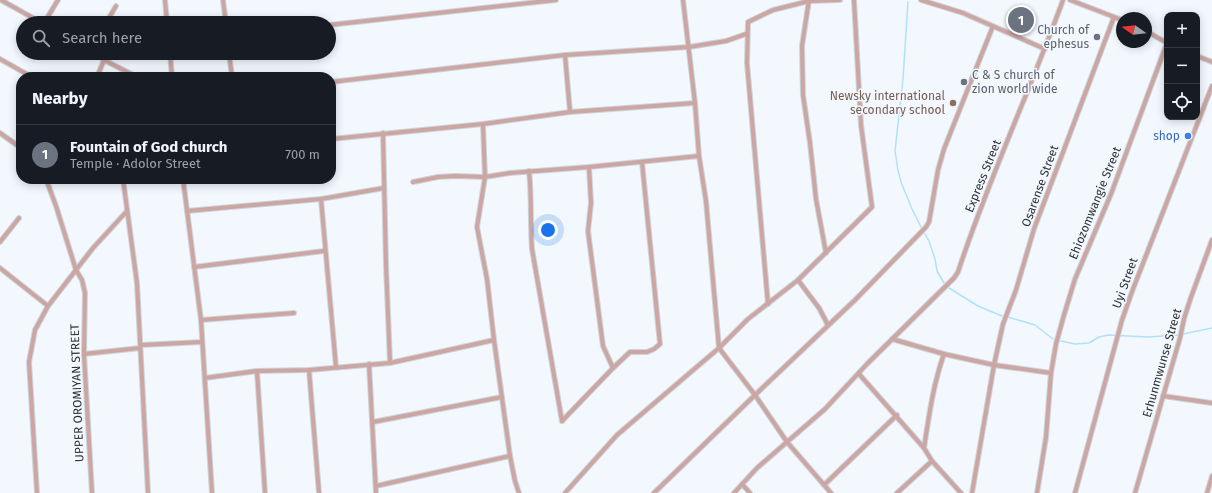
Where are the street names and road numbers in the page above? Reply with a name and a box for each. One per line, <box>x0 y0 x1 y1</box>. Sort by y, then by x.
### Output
street label: Express Street <box>962 137 1004 214</box>
street label: Osarense Street <box>1019 143 1062 229</box>
street label: Ehiozomwangie Street <box>1066 144 1124 261</box>
street label: Uyi Street <box>1109 255 1141 310</box>
street label: Erhunmwunse Street <box>1140 306 1184 419</box>
street label: UPPER OROMIYAN STREET <box>68 323 86 462</box>

